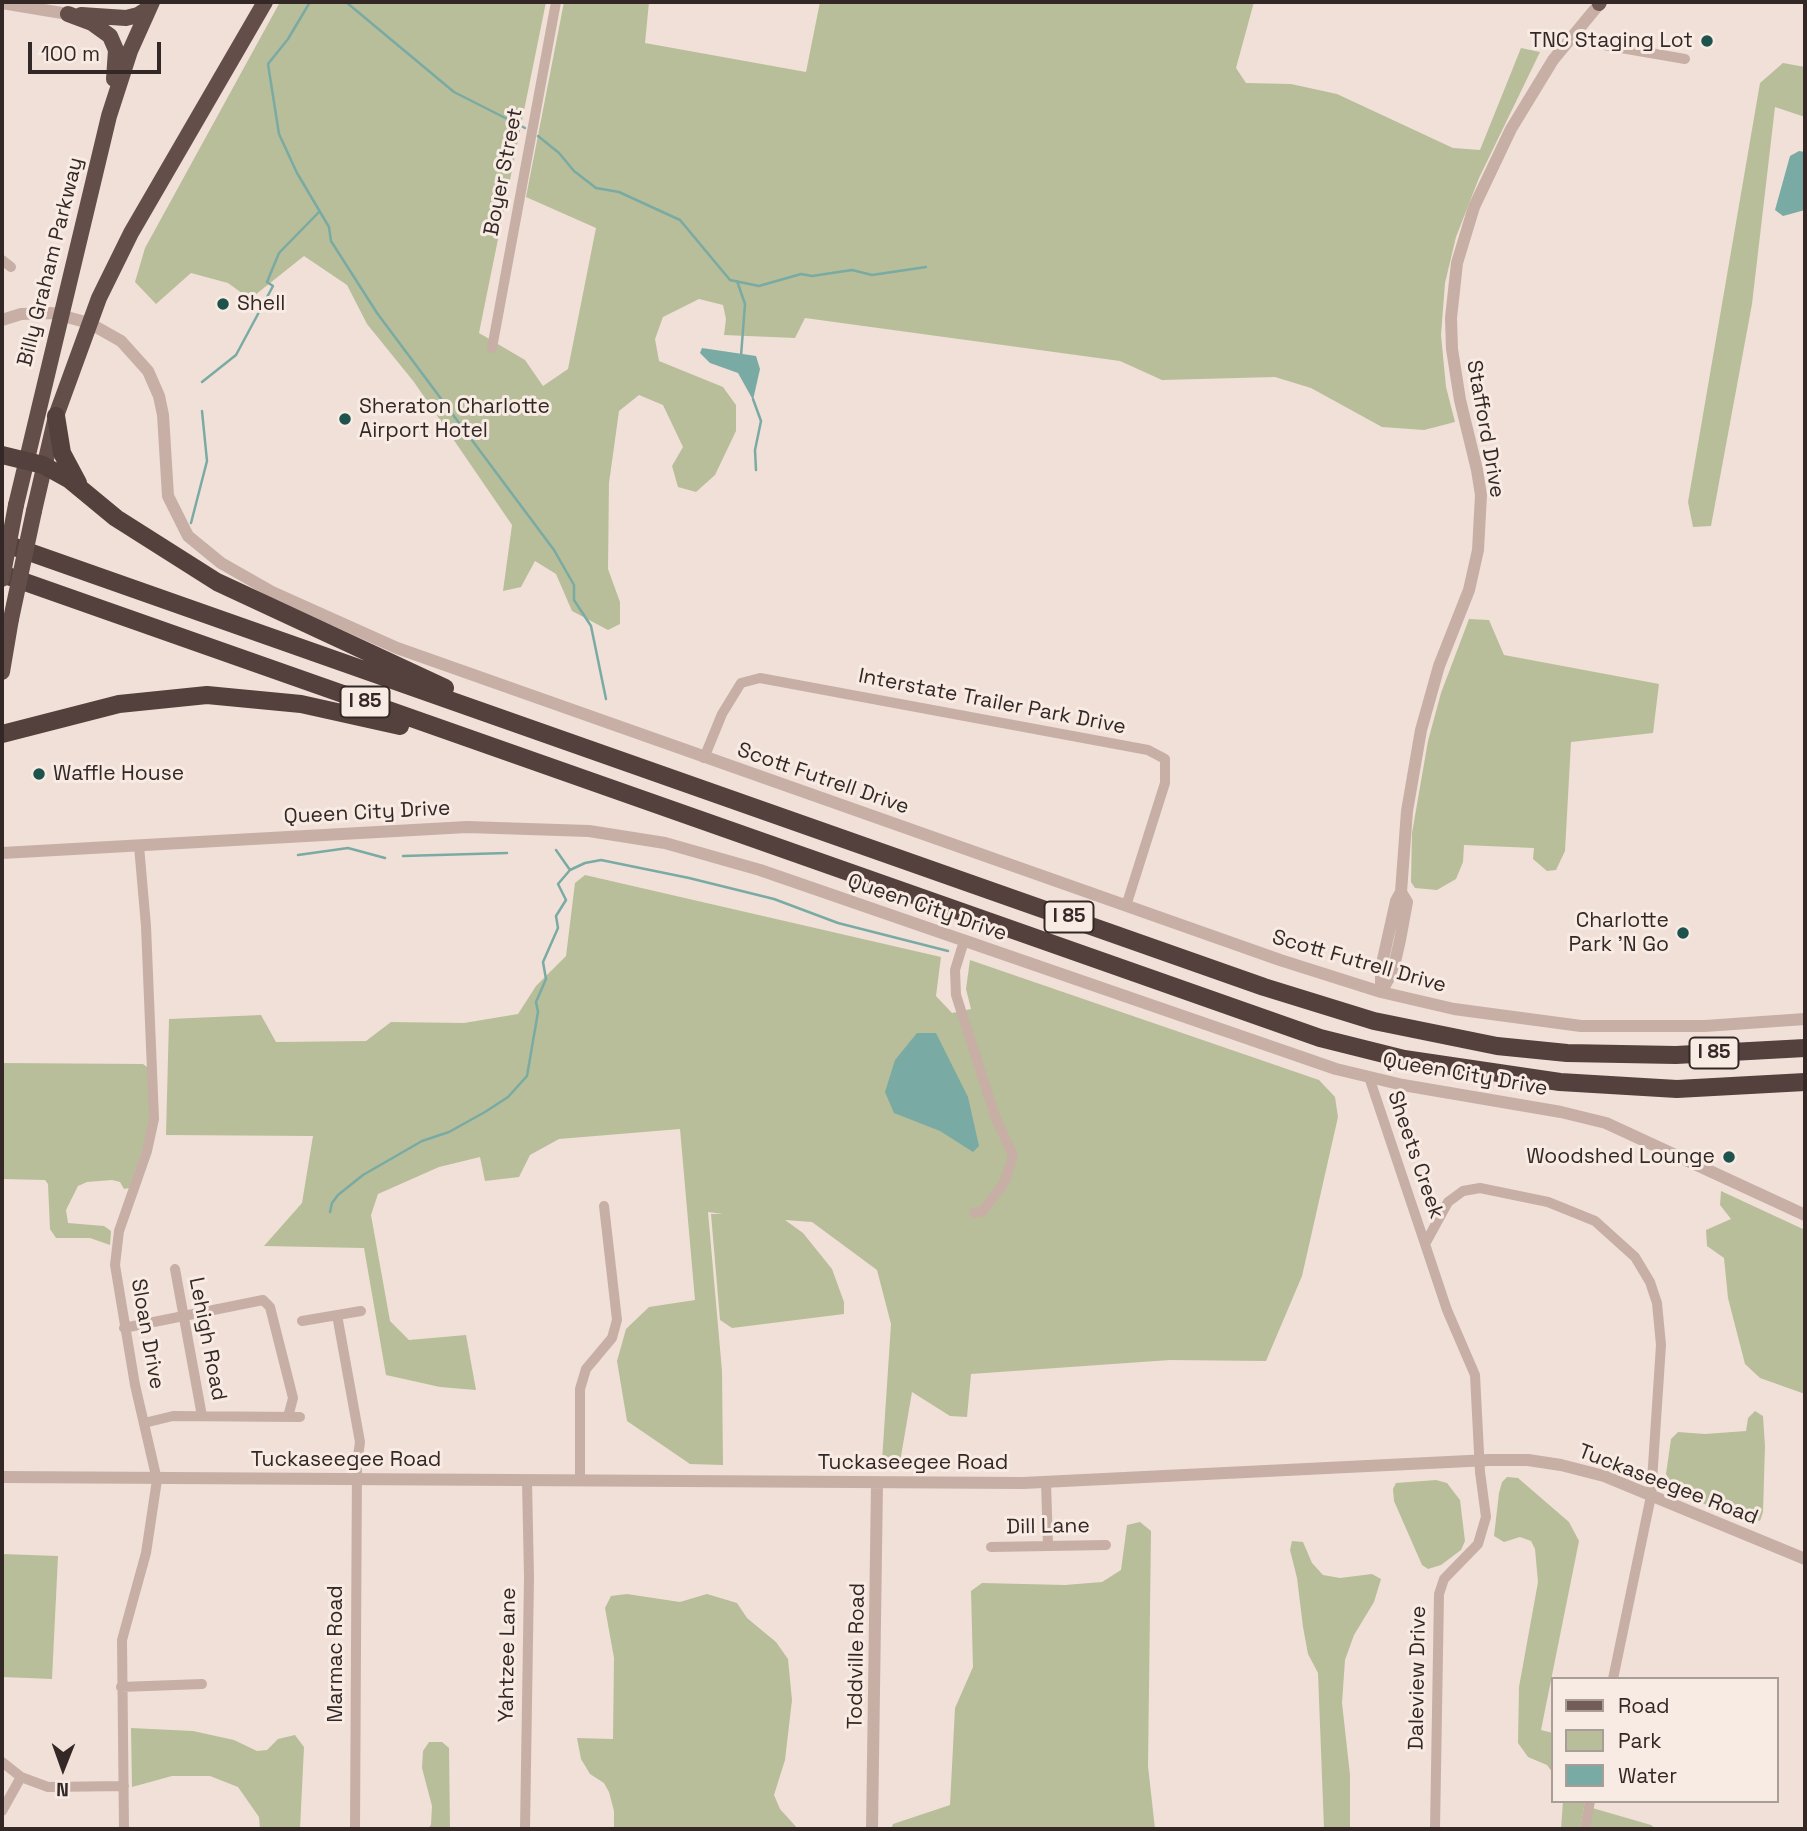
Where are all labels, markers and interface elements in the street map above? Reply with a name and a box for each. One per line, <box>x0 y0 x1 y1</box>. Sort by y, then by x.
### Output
scale bar <box>32 28 164 72</box>
place label: TNC Staging Lot <box>1530 28 1693 54</box>
marker: TNC Staging Lot <box>1699 33 1715 49</box>
text: 100 m <box>41 40 100 67</box>
street label: Boyer Street <box>479 106 529 238</box>
street label: Billy Graham Parkway <box>13 155 89 369</box>
place label: Shell <box>237 291 285 317</box>
marker: Shell <box>215 296 231 312</box>
street label: Stafford Drive <box>1461 358 1509 500</box>
place label: Sheraton Charlotte Airport Hotel <box>359 394 550 444</box>
marker: Sheraton Charlotte Airport Hotel <box>337 411 353 427</box>
street label: Interstate Trailer Park Drive <box>856 664 1128 740</box>
road number: I 85 <box>340 687 390 718</box>
street label: Scott Futrell Drive <box>734 738 912 820</box>
place label: Waffle House <box>53 761 184 787</box>
marker: Waffle House <box>31 766 47 782</box>
street label: Queen City Drive <box>283 796 451 830</box>
street label: Queen City Drive <box>844 869 1010 947</box>
road number: I 85 <box>1044 902 1094 932</box>
place label: Charlotte Park 'N Go <box>1568 908 1669 958</box>
street label: Scott Futrell Drive <box>1269 925 1449 999</box>
marker: Charlotte Park 'N Go <box>1675 925 1691 941</box>
road number: I 85 <box>1690 1037 1738 1068</box>
street label: Queen City Drive <box>1381 1048 1549 1102</box>
street label: Sheets Creek <box>1381 1088 1449 1222</box>
place label: Woodshed Lounge <box>1526 1144 1715 1170</box>
marker: Woodshed Lounge <box>1721 1149 1737 1165</box>
street label: Lehigh Road <box>183 1275 231 1403</box>
street label: Sloan Drive <box>125 1277 169 1391</box>
street label: Tuckaseegee Road <box>1575 1439 1761 1531</box>
street label: Tuckaseegee Road <box>251 1447 441 1473</box>
street label: Tuckaseegee Road <box>818 1450 1008 1476</box>
street label: Dill Lane <box>1006 1514 1090 1540</box>
street label: Toddville Road <box>843 1583 871 1729</box>
street label: Marmac Road <box>323 1585 349 1723</box>
street label: Yahtzee Lane <box>494 1587 522 1723</box>
street label: Daleview Drive <box>1404 1606 1432 1750</box>
legend <box>1552 1677 1779 1803</box>
text: Road <box>1618 1692 1670 1719</box>
text: Park <box>1618 1727 1662 1754</box>
north arrow <box>28 1733 98 1803</box>
text: Water <box>1618 1762 1677 1789</box>
text: N <box>56 1777 69 1802</box>

